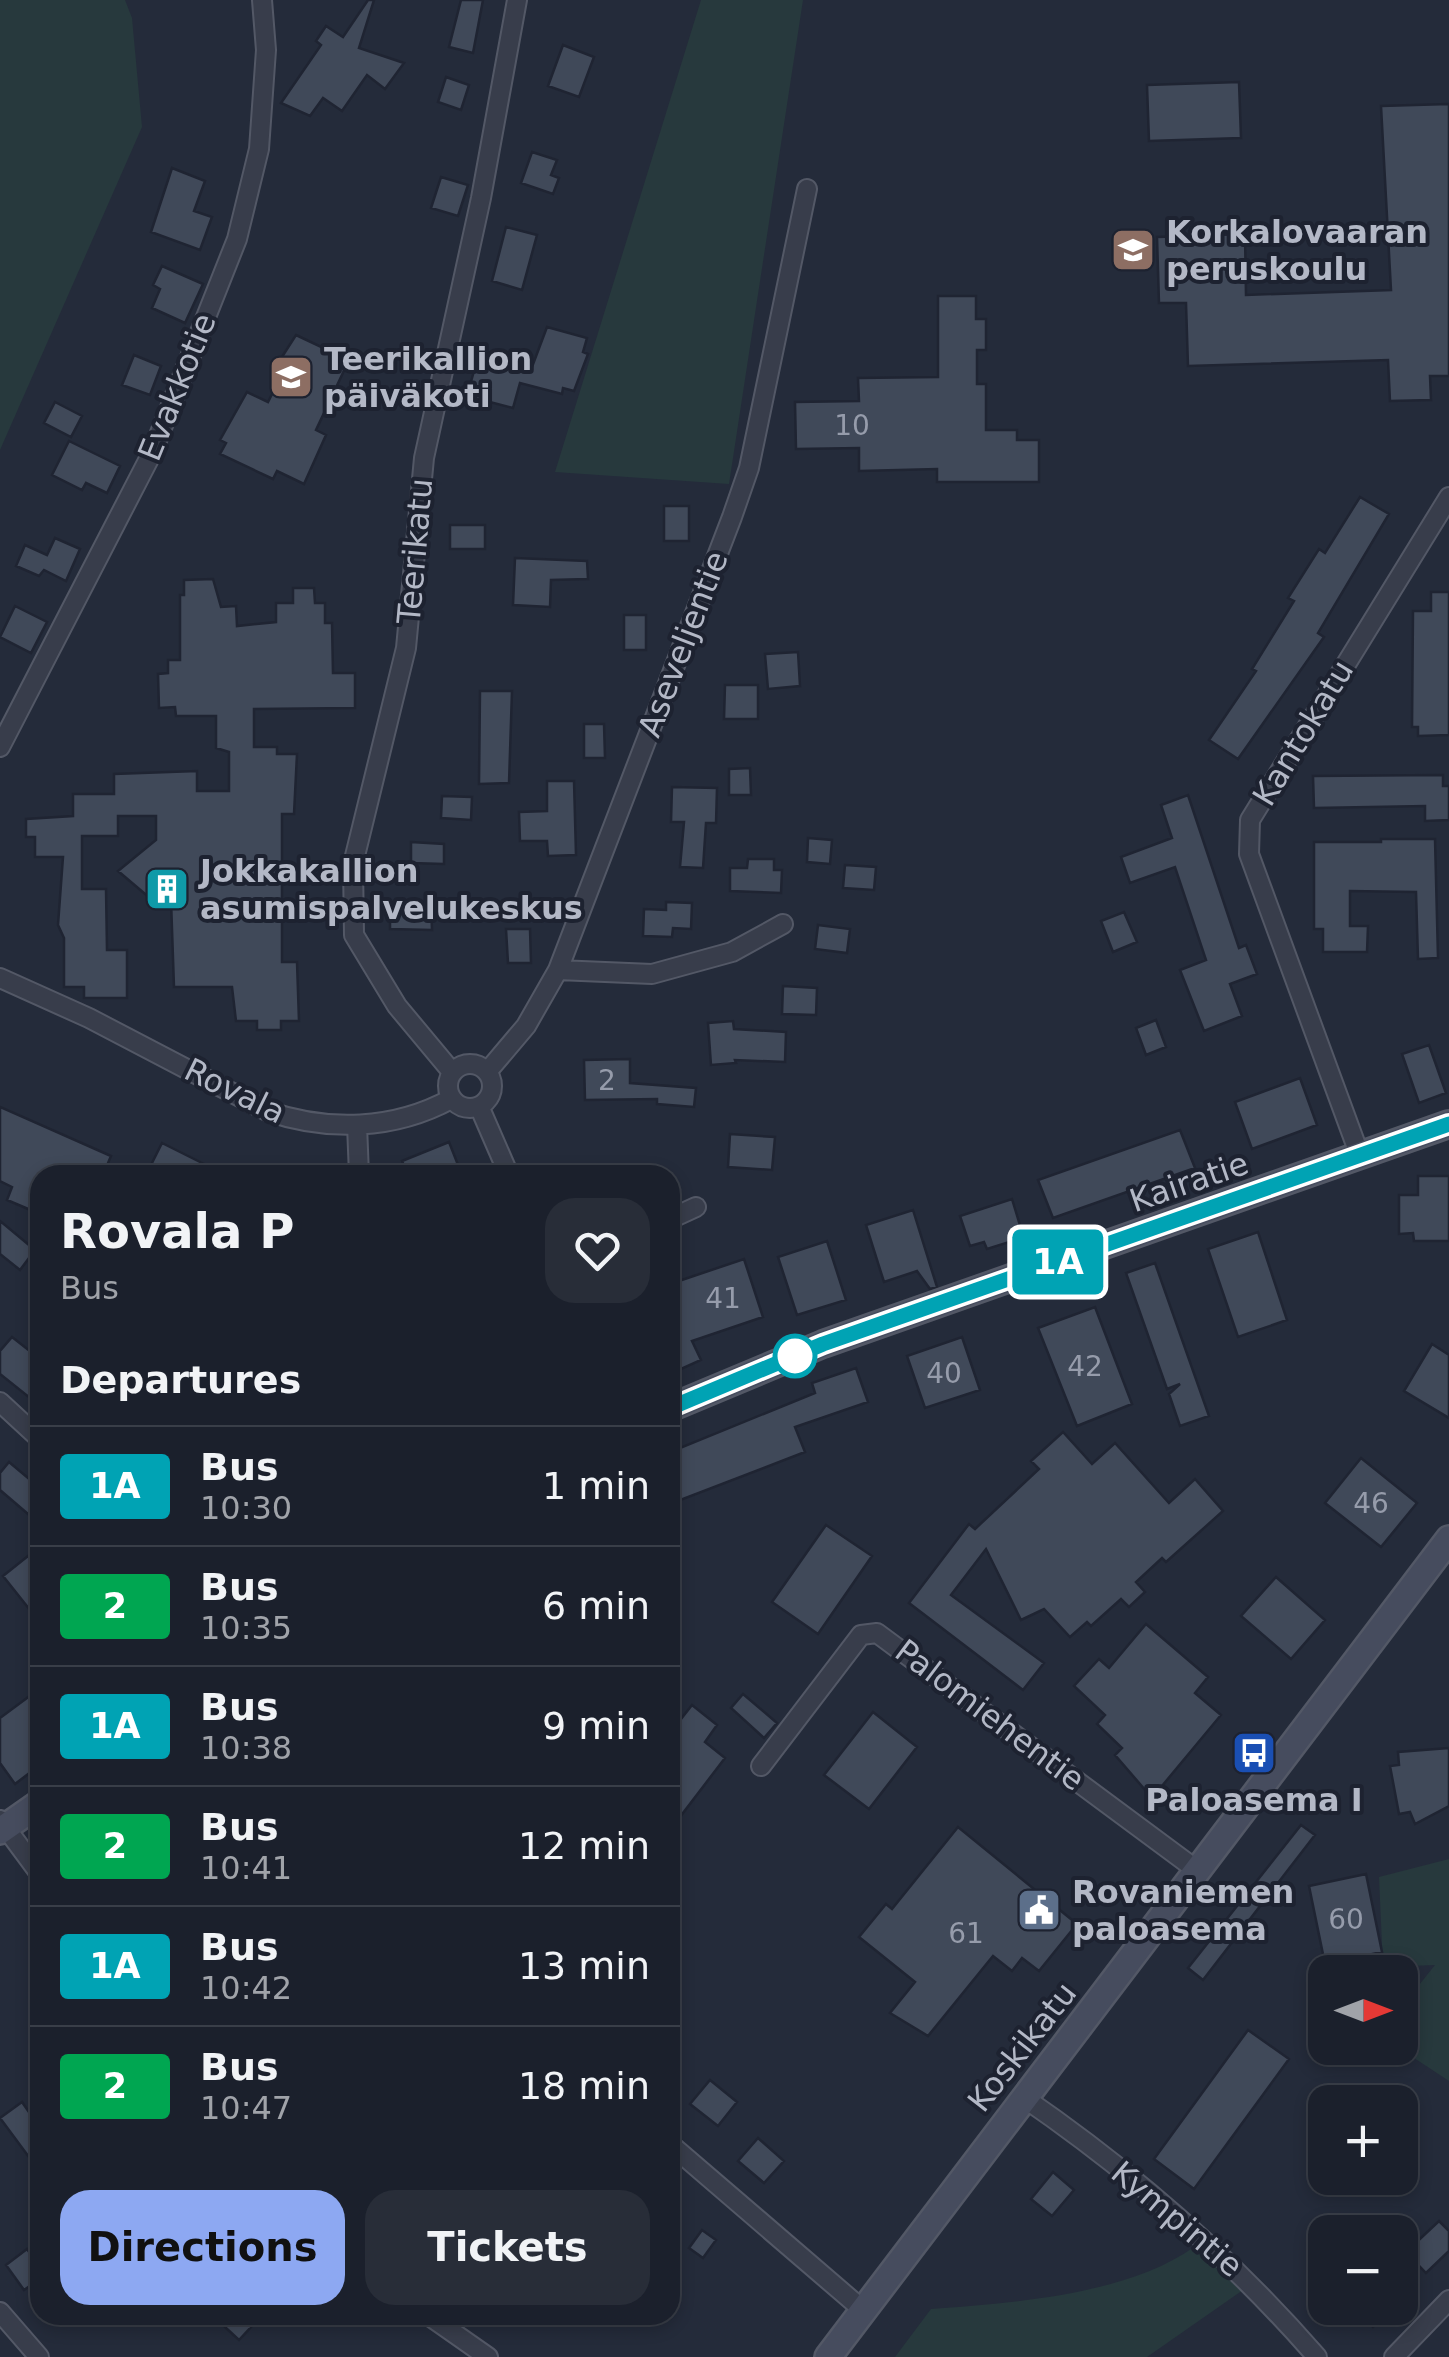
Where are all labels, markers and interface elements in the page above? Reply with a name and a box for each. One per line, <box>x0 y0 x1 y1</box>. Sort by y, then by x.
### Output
place label: Korkalovaaran peruskoulu <box>1166 213 1428 288</box>
school or university icon: Korkalovaaran peruskoulu <box>1110 227 1156 273</box>
street label: Evakkotie <box>130 308 224 466</box>
place label: Teerikallion päiväkoti <box>324 340 532 415</box>
school or university icon: Teerikallion päiväkoti <box>268 354 314 400</box>
house number: 10 <box>834 409 870 442</box>
street label: Teerikatu <box>390 477 440 626</box>
street label: Aseveljentie <box>630 546 736 742</box>
street label: Kantokatu <box>1245 653 1361 813</box>
place label: Jokkakallion asumispalvelukeskus <box>198 852 583 927</box>
building icon: Jokkakallion asumispalvelukeskus <box>144 866 190 912</box>
street label: Rovala <box>178 1050 292 1132</box>
house number: 2 <box>598 1064 616 1097</box>
street label: Kairatie <box>1125 1144 1253 1220</box>
button: heart <box>545 1198 650 1303</box>
text: Rovala P <box>60 1203 294 1259</box>
line badge: 1A <box>1013 1230 1103 1294</box>
text: 1A <box>1032 1242 1084 1282</box>
text: Bus <box>60 1269 119 1307</box>
house number: 41 <box>705 1282 741 1315</box>
unlabelled marker <box>774 1335 816 1377</box>
house number: 42 <box>1067 1350 1103 1383</box>
house number: 40 <box>926 1357 962 1390</box>
text: Departures <box>60 1358 301 1402</box>
text: Bus <box>200 1445 279 1489</box>
text: 1 min <box>542 1464 650 1508</box>
text: 1A <box>89 1466 141 1506</box>
house number: 46 <box>1353 1487 1389 1520</box>
text: 10:30 <box>200 1489 292 1527</box>
text: Bus <box>200 1565 279 1609</box>
text: 6 min <box>542 1584 650 1628</box>
text: 2 <box>103 1586 127 1626</box>
text: 10:35 <box>200 1609 292 1647</box>
street label: Palomiehentie <box>888 1632 1092 1798</box>
text: Bus <box>200 1685 279 1729</box>
text: 9 min <box>542 1704 650 1748</box>
text: 1A <box>89 1706 141 1746</box>
text: 10:38 <box>200 1729 292 1767</box>
bus stop icon: Paloasema I <box>1231 1730 1277 1776</box>
place label: Paloasema I <box>1145 1781 1363 1819</box>
text: Bus <box>200 1805 279 1849</box>
text: 12 min <box>518 1824 650 1868</box>
text: 2 <box>103 1826 127 1866</box>
text: 10:41 <box>200 1849 292 1887</box>
place label: Rovaniemen paloasema <box>1072 1873 1294 1948</box>
public building icon: Rovaniemen paloasema <box>1016 1887 1062 1933</box>
house number: 60 <box>1328 1903 1364 1936</box>
house number: 61 <box>948 1917 984 1950</box>
text: Bus <box>200 1925 279 1969</box>
text: 13 min <box>518 1944 650 1988</box>
text: 1A <box>89 1946 141 1986</box>
north arrow <box>1308 1955 1418 2065</box>
map controls <box>1308 1955 1418 2325</box>
text: 10:42 <box>200 1969 292 2007</box>
street label: Koskikatu <box>960 1975 1084 2119</box>
text: Bus <box>200 2045 279 2089</box>
text: 18 min <box>518 2064 650 2108</box>
text: 2 <box>103 2066 127 2106</box>
button: + <box>1308 2085 1418 2195</box>
text: 10:47 <box>200 2089 292 2127</box>
street label: Kympintie <box>1104 2153 1250 2285</box>
button: Directions <box>60 2190 345 2305</box>
button: Tickets <box>365 2190 650 2305</box>
button: − <box>1308 2215 1418 2325</box>

